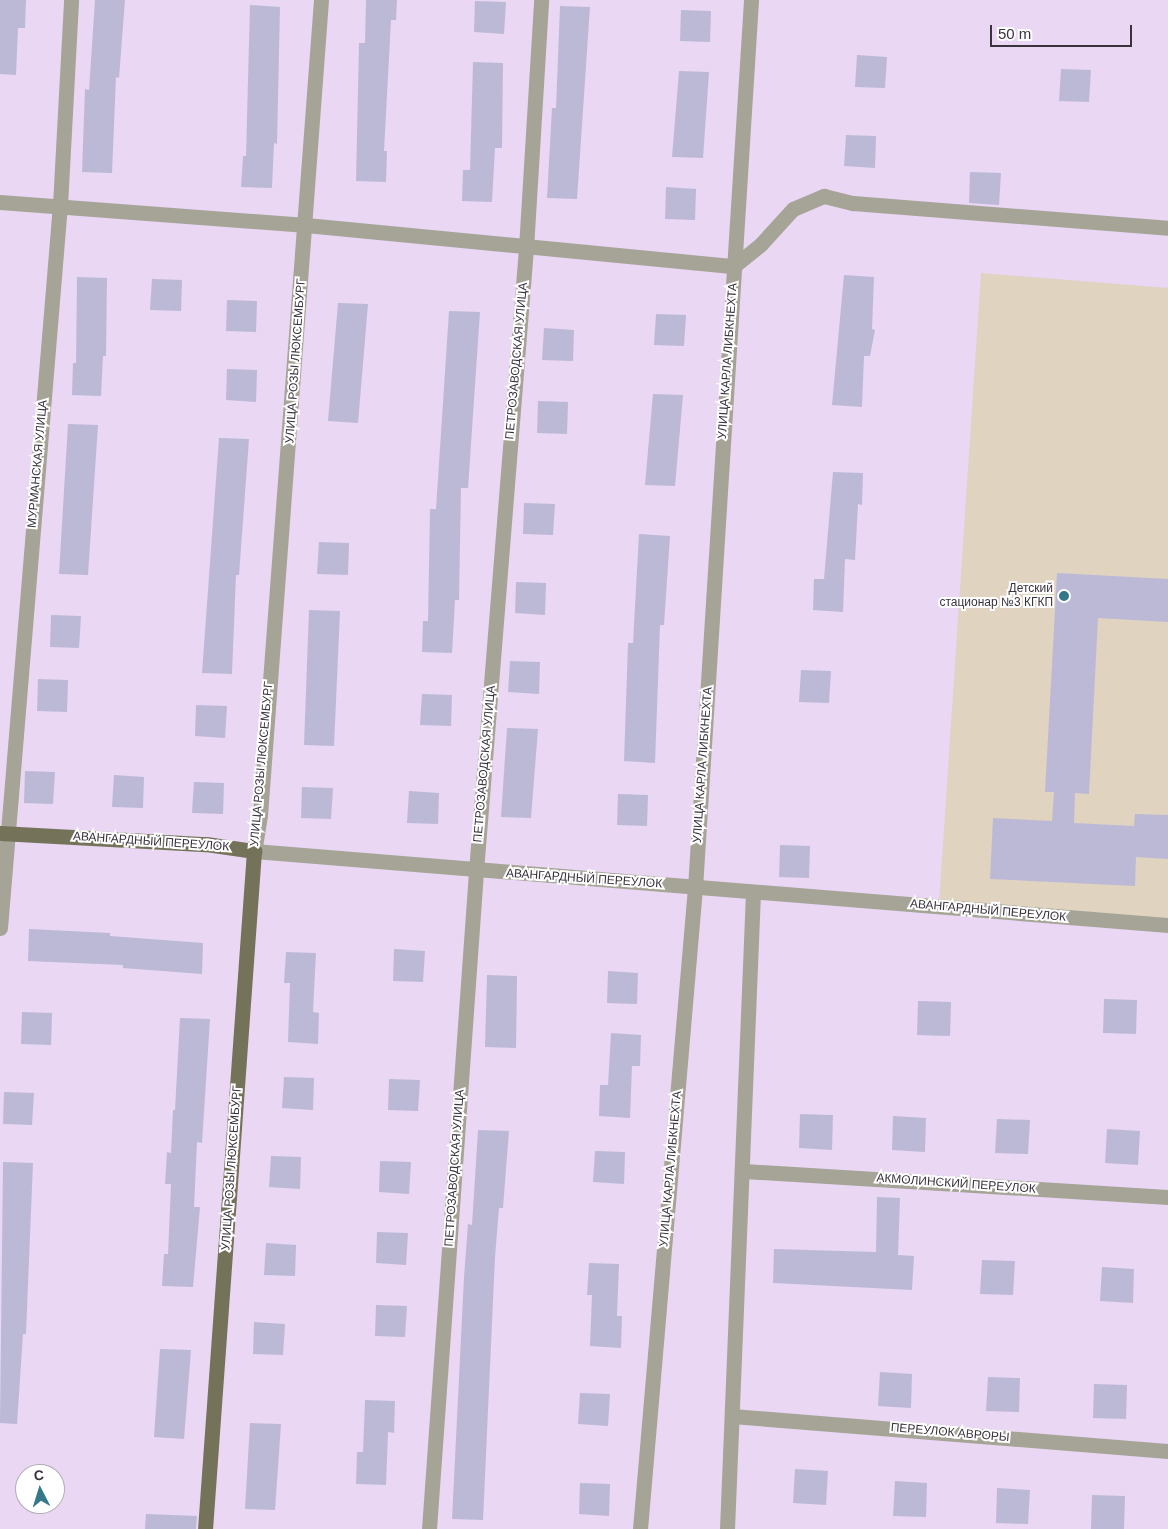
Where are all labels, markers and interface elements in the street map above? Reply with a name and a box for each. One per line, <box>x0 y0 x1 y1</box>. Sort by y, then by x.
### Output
scale bar <box>993 15 1136 47</box>
text: 50 m <box>998 25 1031 42</box>
street label: УЛИЦА РОЗЫ ЛЮКСЕМБУРГ <box>283 278 309 444</box>
street label: ПЕТРОЗАВОДСКАЯ УЛИЦА <box>503 282 531 440</box>
street label: УЛИЦА КАРЛА ЛИБКНЕХТА <box>715 282 741 440</box>
street label: МУРМАНСКАЯ УЛИЦА <box>25 399 51 529</box>
place label: Детский стационар №3 КГКП <box>939 582 1053 610</box>
marker: Детский стационар №3 КГКП <box>1057 589 1071 603</box>
street label: УЛИЦА РОЗЫ ЛЮКСЕМБУРГ <box>248 681 276 847</box>
street label: ПЕТРОЗАВОДСКАЯ УЛИЦА <box>471 685 499 843</box>
street label: УЛИЦА КАРЛА ЛИБКНЕХТА <box>690 686 716 844</box>
street label: АВАНГАРДНЫЙ ПЕРЕУЛОК <box>72 829 230 855</box>
street label: АВАНГАРДНЫЙ ПЕРЕУЛОК <box>505 866 663 892</box>
street label: АВАНГАРДНЫЙ ПЕРЕУЛОК <box>909 897 1067 925</box>
street label: УЛИЦА РОЗЫ ЛЮКСЕМБУРГ <box>219 1085 245 1251</box>
street label: ПЕТРОЗАВОДСКАЯ УЛИЦА <box>442 1089 468 1247</box>
street label: УЛИЦА КАРЛА ЛИБКНЕХТА <box>657 1090 685 1248</box>
street label: АКМОЛИНСКИЙ ПЕРЕУЛОК <box>876 1171 1036 1197</box>
street label: ПЕРЕУЛОК АВРОРЫ <box>890 1421 1010 1445</box>
north arrow <box>15 1464 65 1514</box>
text: С <box>33 1467 45 1483</box>

